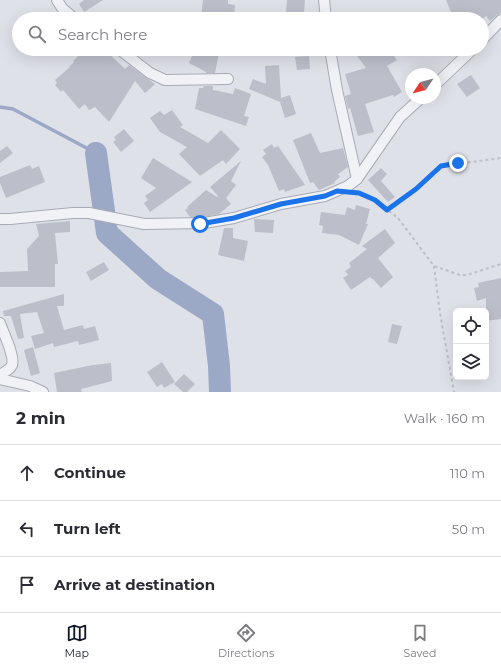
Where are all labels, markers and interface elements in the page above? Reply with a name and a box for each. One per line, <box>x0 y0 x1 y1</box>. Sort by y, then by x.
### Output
search box <box>12 12 489 56</box>
icon: search <box>26 23 48 45</box>
text: Search here <box>58 25 147 44</box>
north arrow <box>405 68 441 104</box>
route end <box>449 154 467 172</box>
route start <box>191 215 209 233</box>
map controls <box>453 308 489 380</box>
button: locate <box>453 308 489 344</box>
button: layers <box>453 344 489 380</box>
text: 2 min <box>16 408 66 428</box>
text: Walk · 160 m <box>404 410 485 426</box>
icon: ahead <box>16 462 38 484</box>
text: Continue <box>54 463 126 482</box>
text: 110 m <box>450 465 485 481</box>
icon: left <box>16 518 38 540</box>
text: Turn left <box>54 519 121 538</box>
text: 50 m <box>452 521 485 537</box>
icon: arrive <box>16 574 38 596</box>
text: Arrive at destination <box>54 575 215 594</box>
tab: Map <box>65 622 89 660</box>
tab: Directions <box>218 622 274 660</box>
tab: Saved <box>403 622 436 660</box>

